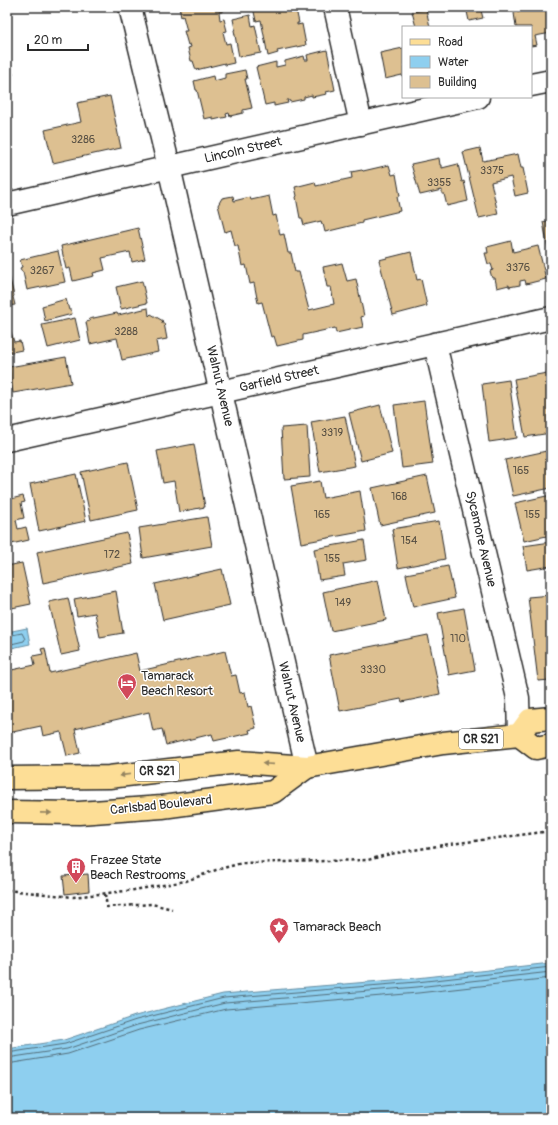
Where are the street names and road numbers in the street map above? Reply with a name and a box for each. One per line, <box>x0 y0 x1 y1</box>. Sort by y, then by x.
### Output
street label: Lincoln Street <box>203 133 284 167</box>
street label: Walnut Avenue <box>203 344 237 428</box>
street label: Garfield Street <box>238 362 321 396</box>
street label: Sycamore Avenue <box>462 490 500 589</box>
street label: Walnut Avenue <box>275 660 309 744</box>
road number: CR S21 <box>459 729 503 749</box>
road number: CR S21 <box>135 761 179 781</box>
street label: Carlsbad Boulevard <box>109 792 213 818</box>

